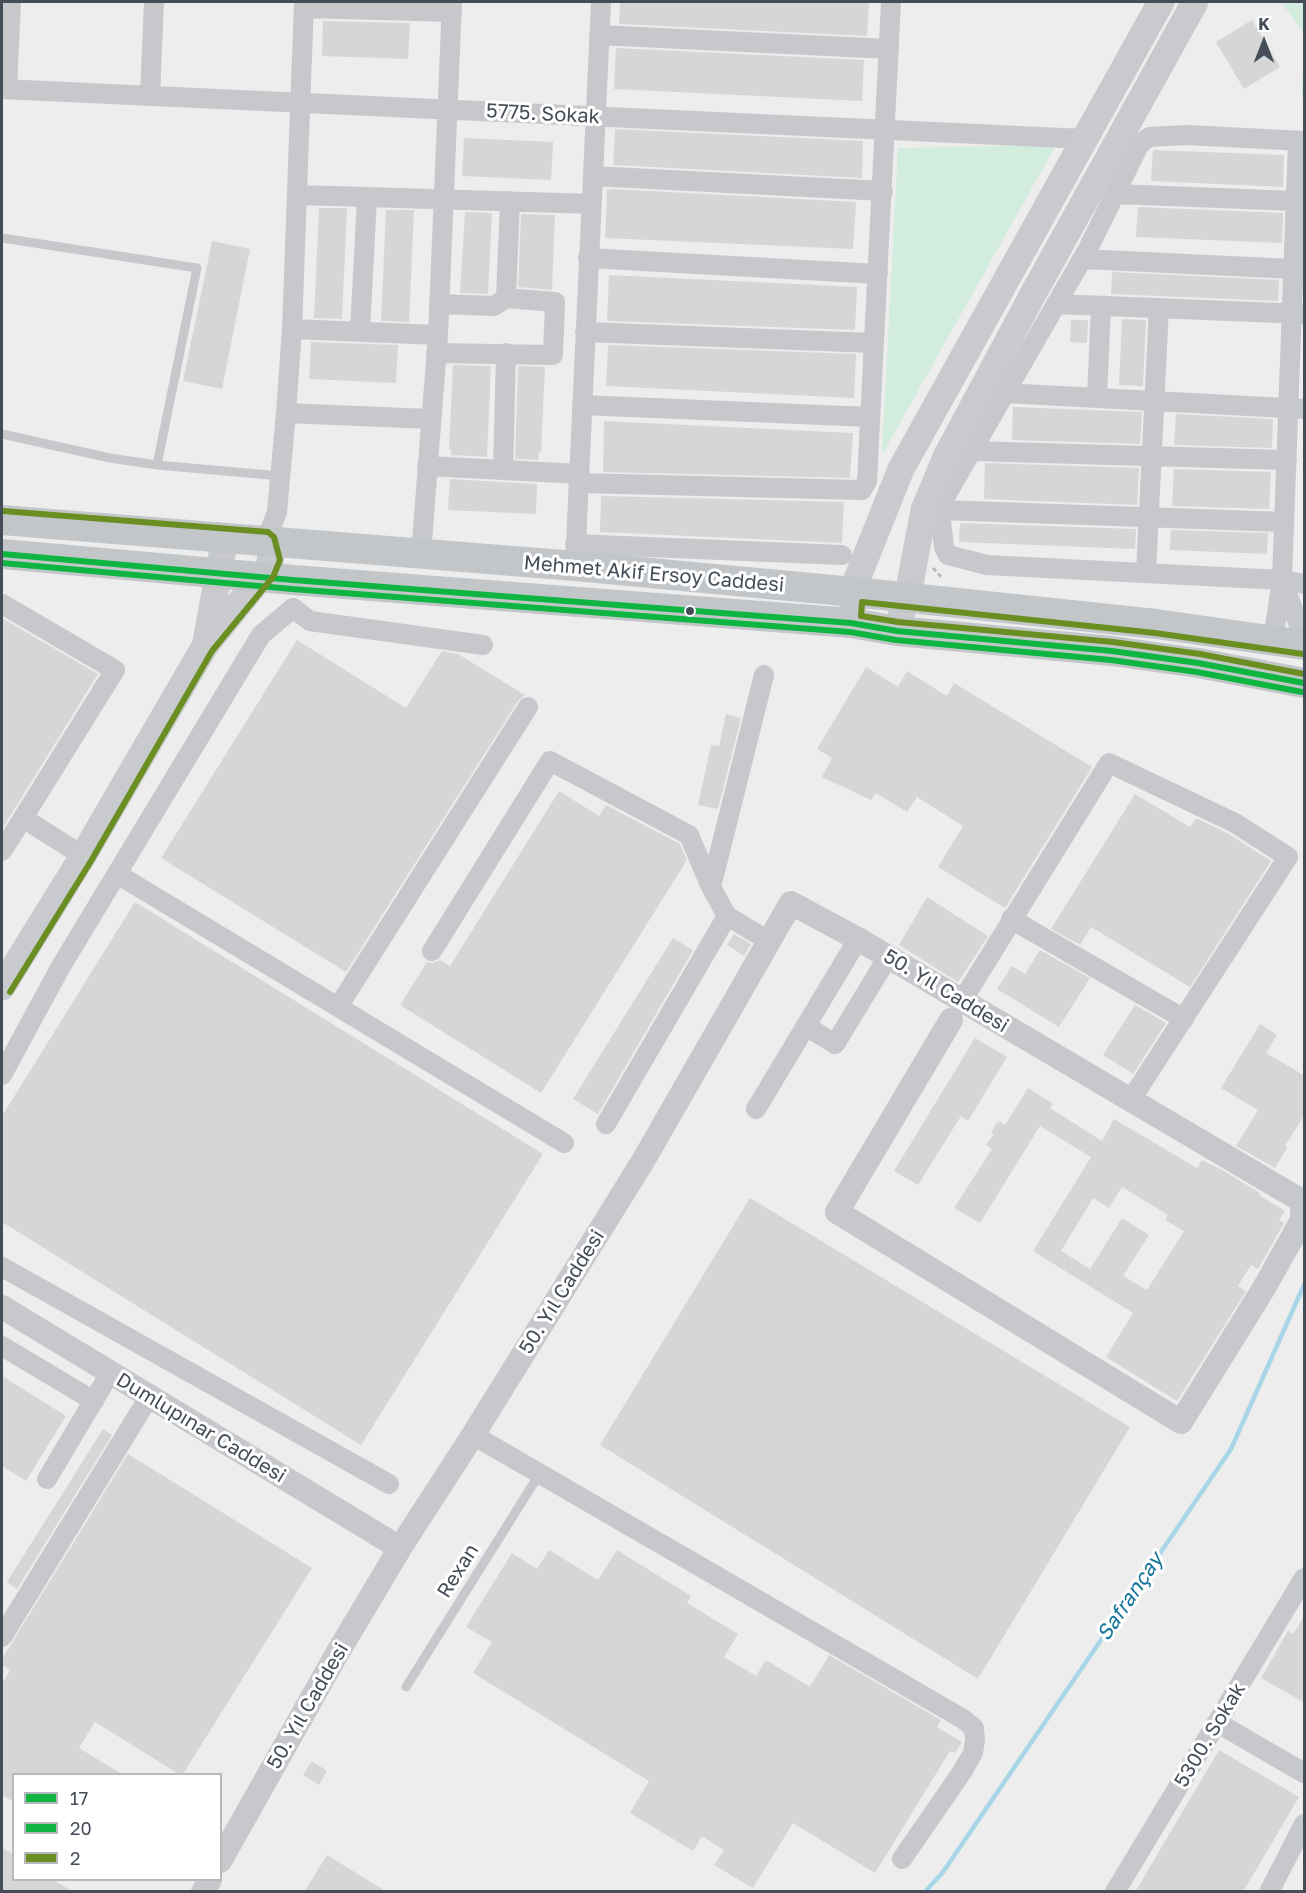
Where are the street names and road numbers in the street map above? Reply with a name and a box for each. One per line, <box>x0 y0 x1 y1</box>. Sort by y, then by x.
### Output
street label: 5775. Sokak <box>486 99 600 129</box>
street label: Mehmet Akif Ersoy Caddesi <box>523 551 785 597</box>
street label: 50. Yıl Caddesi <box>879 944 1013 1038</box>
street label: 50. Yıl Caddesi <box>514 1226 610 1358</box>
street label: Dumlupınar Caddesi <box>112 1368 290 1488</box>
street label: Rexan <box>432 1540 484 1602</box>
street label: 50. Yıl Caddesi <box>262 1639 354 1773</box>
street label: 5300. Sokak <box>1169 1678 1251 1792</box>

